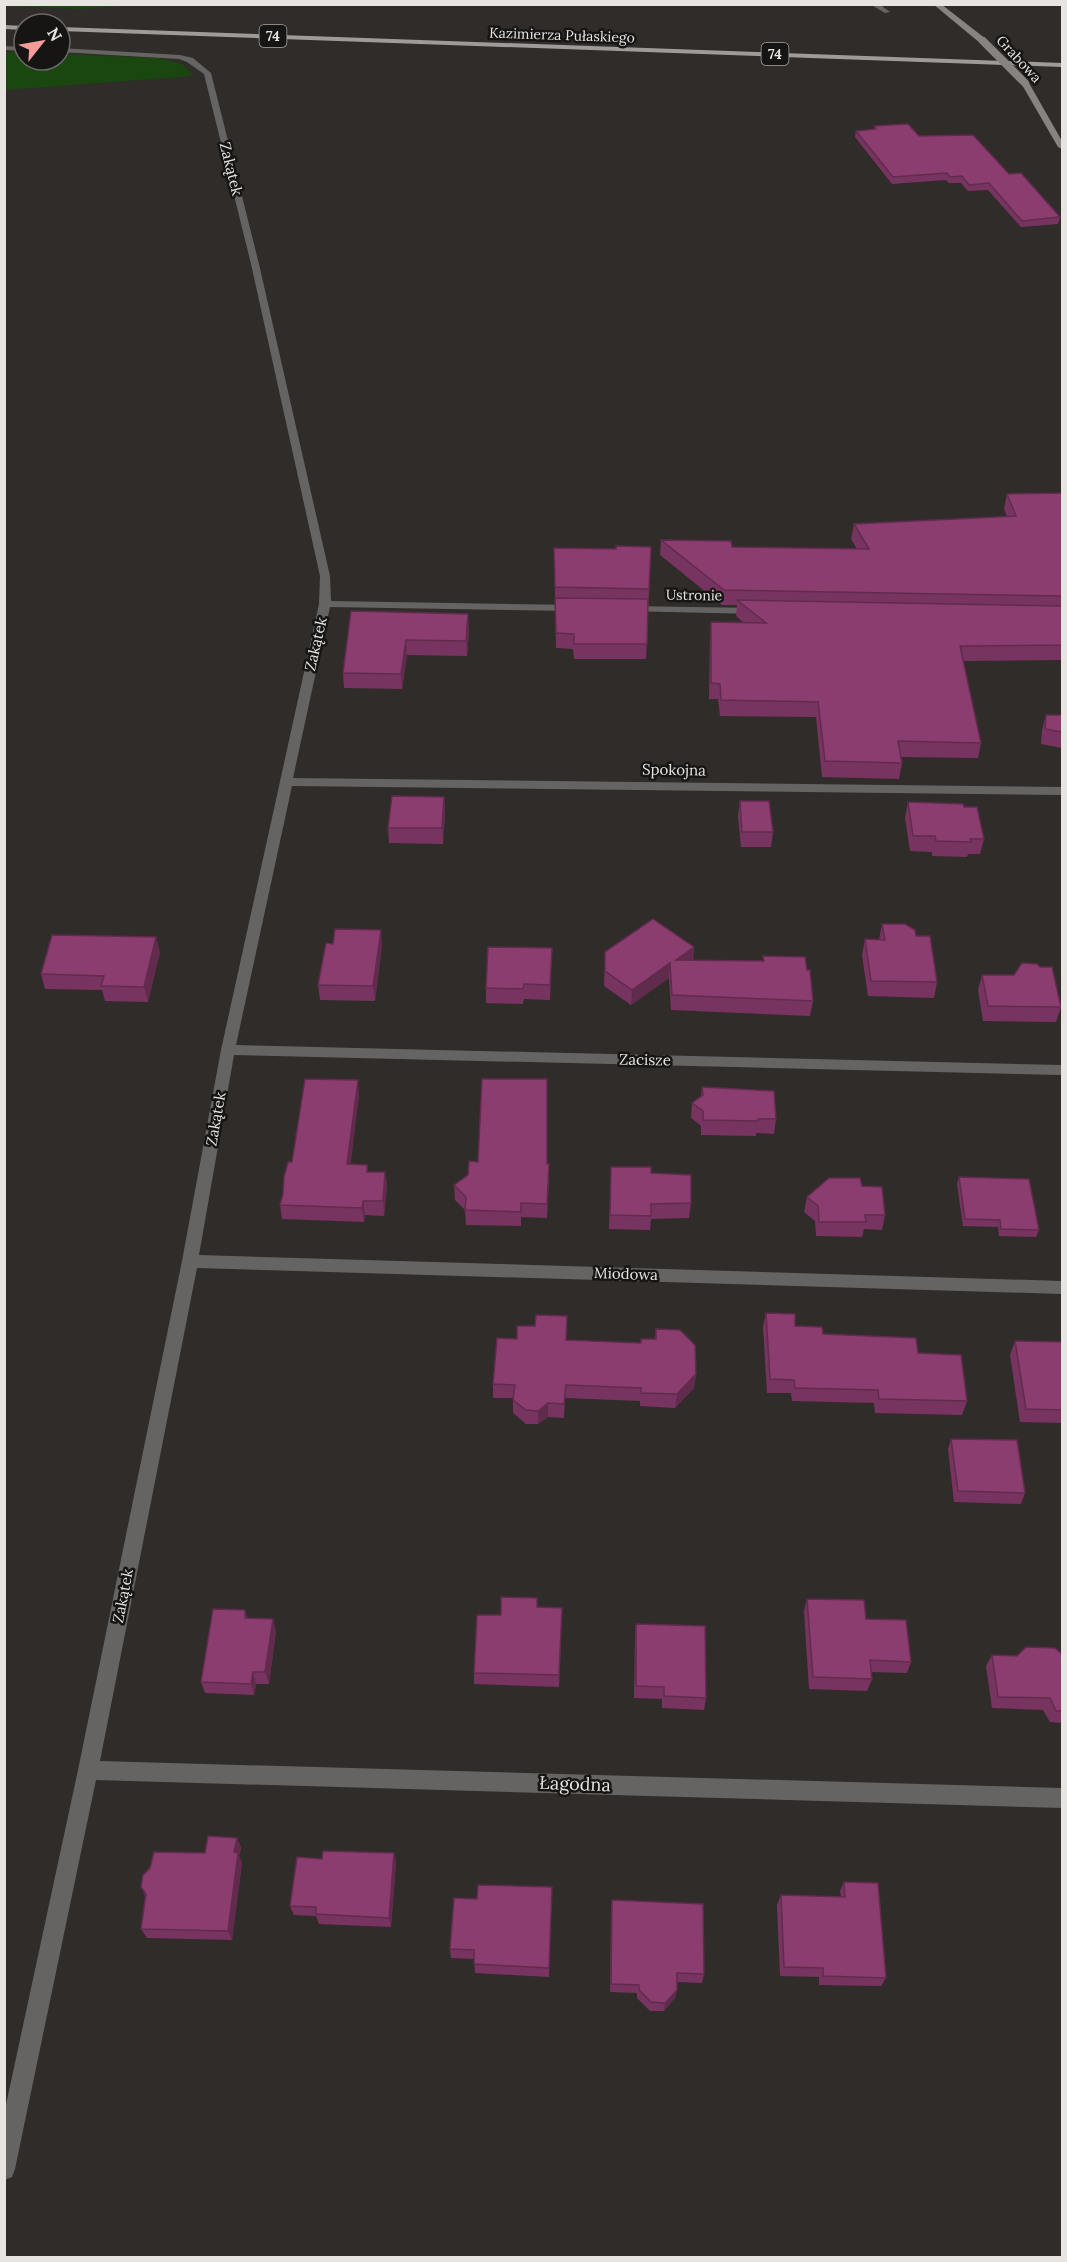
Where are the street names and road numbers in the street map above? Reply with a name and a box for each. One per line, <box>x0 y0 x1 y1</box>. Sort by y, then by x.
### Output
street label: Kazimierza Pułaskiego <box>489 23 635 47</box>
road number: 74 <box>260 25 286 47</box>
street label: Grabowa <box>993 32 1045 86</box>
road number: 74 <box>762 43 788 65</box>
street label: Zakątek <box>216 140 247 198</box>
street label: Ustronie <box>666 586 723 604</box>
street label: Zakątek <box>300 615 331 673</box>
street label: Spokojna <box>642 759 706 780</box>
street label: Zacisze <box>619 1050 671 1069</box>
street label: Zakątek <box>201 1090 230 1147</box>
street label: Miodowa <box>594 1263 659 1284</box>
street label: Zakątek <box>108 1567 137 1625</box>
street label: Łagodna <box>539 1771 611 1796</box>

